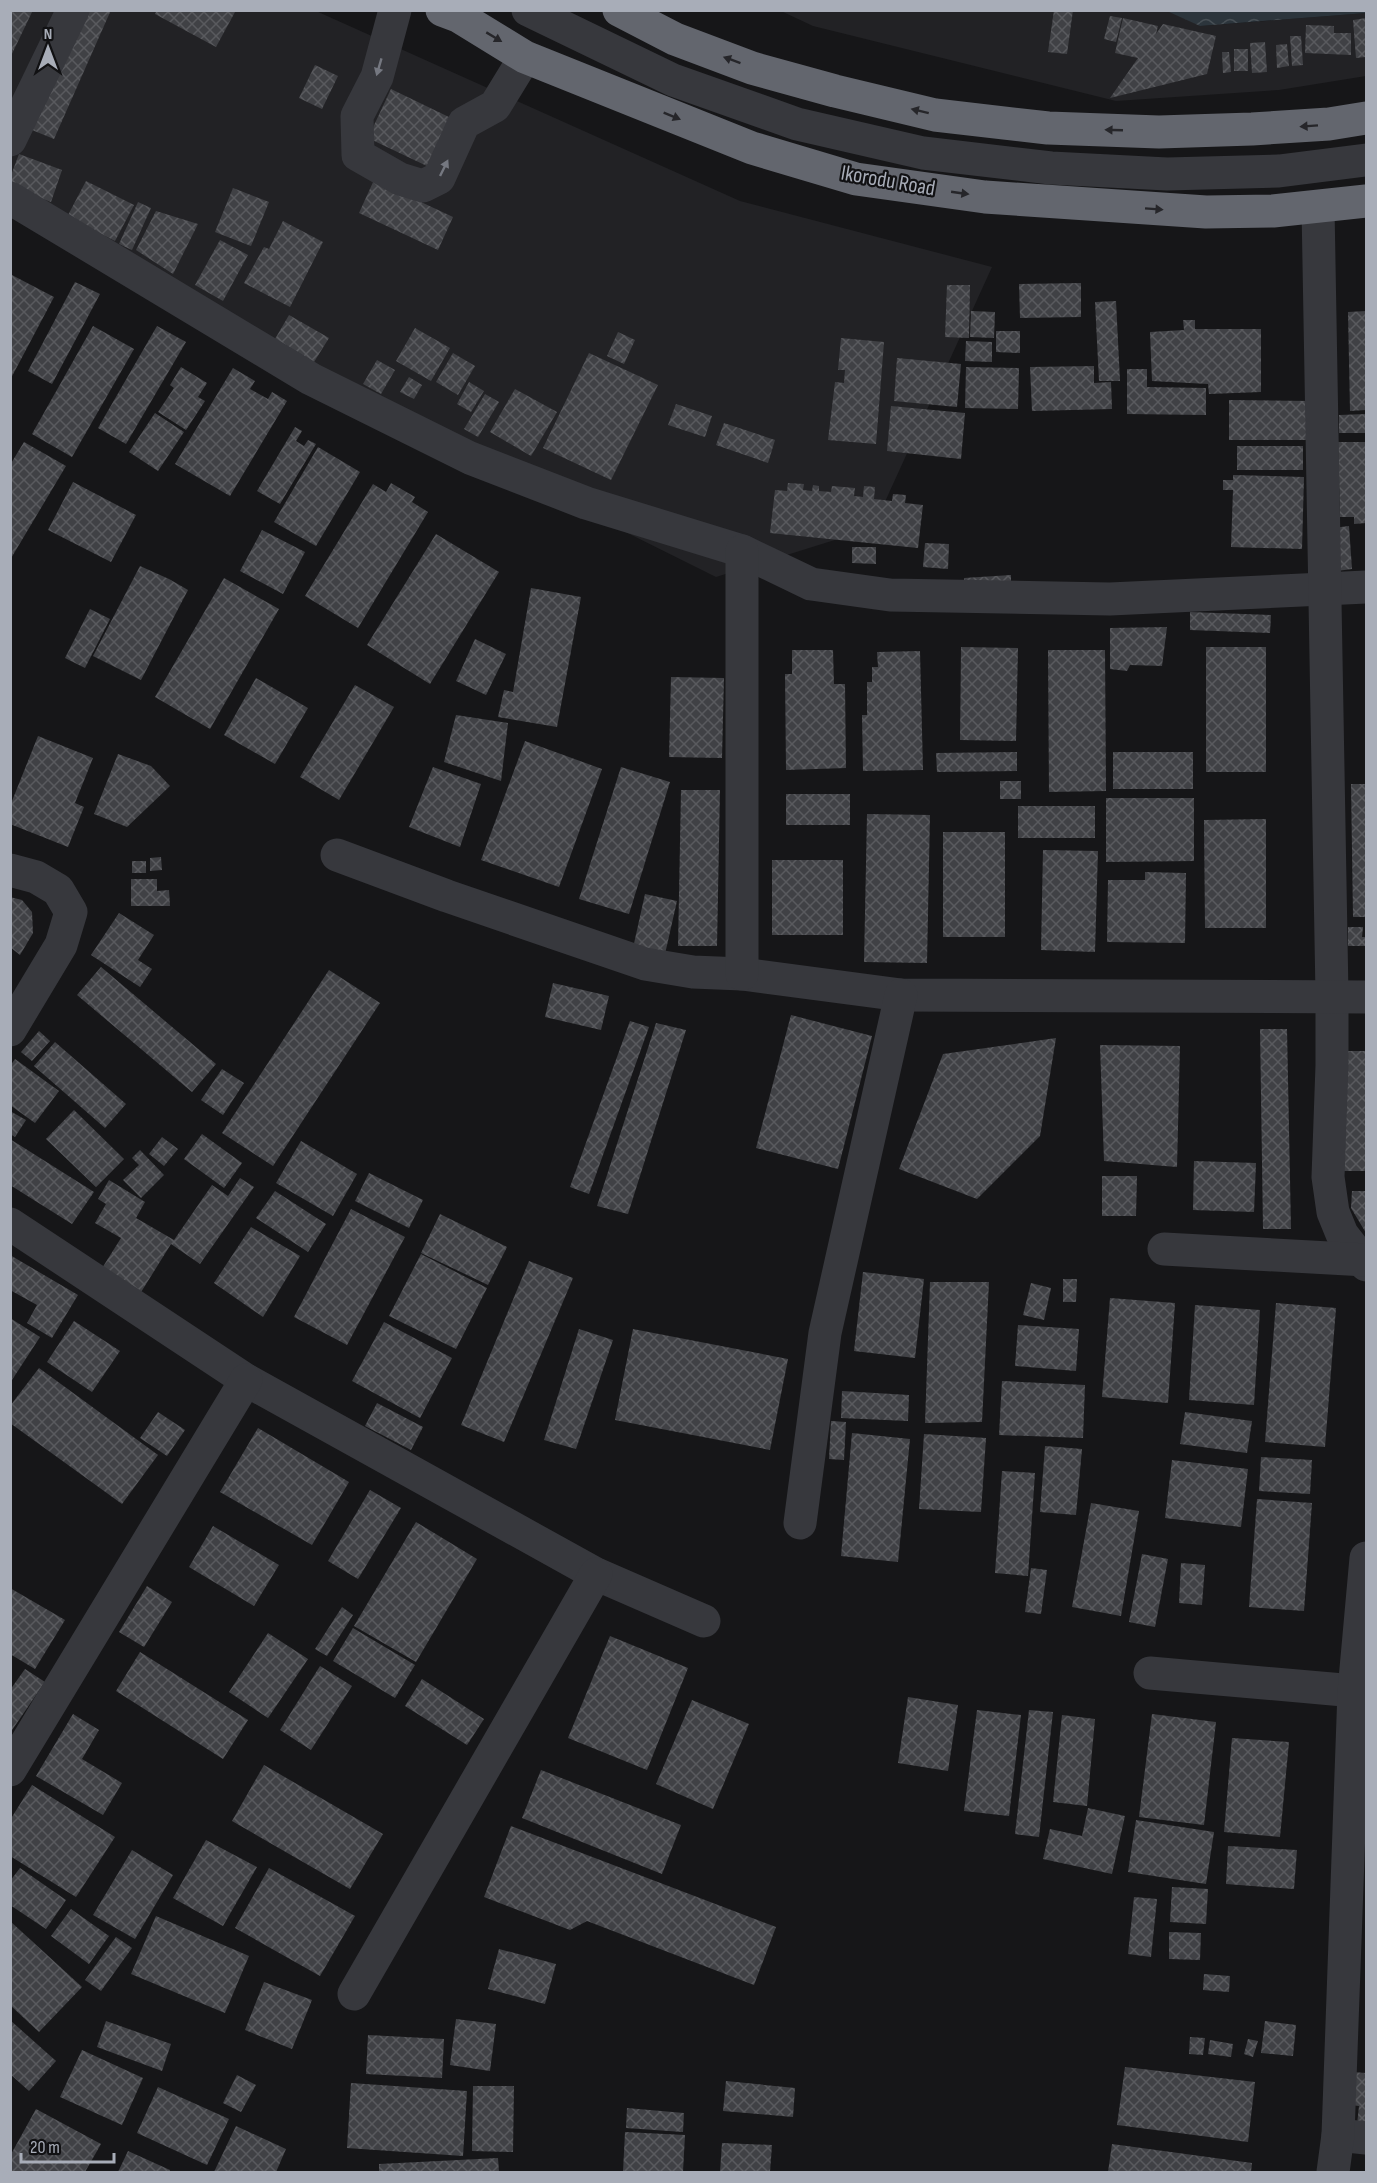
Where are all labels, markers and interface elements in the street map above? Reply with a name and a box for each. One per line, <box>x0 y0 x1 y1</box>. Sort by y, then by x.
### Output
north arrow <box>18 18 78 78</box>
text: N <box>44 25 52 44</box>
one-way arrow <box>486 32 502 43</box>
one-way arrow <box>723 55 741 64</box>
one-way arrow <box>374 58 383 76</box>
one-way arrow <box>911 106 929 116</box>
one-way arrow <box>663 112 681 121</box>
one-way arrow <box>1299 121 1318 130</box>
one-way arrow <box>1104 126 1123 135</box>
one-way arrow <box>439 159 449 177</box>
street label: Ikorodu Road <box>839 159 937 203</box>
one-way arrow <box>951 189 970 198</box>
one-way arrow <box>1145 204 1164 213</box>
scale bar <box>21 2126 114 2164</box>
text: 20 m <box>30 2137 60 2158</box>

